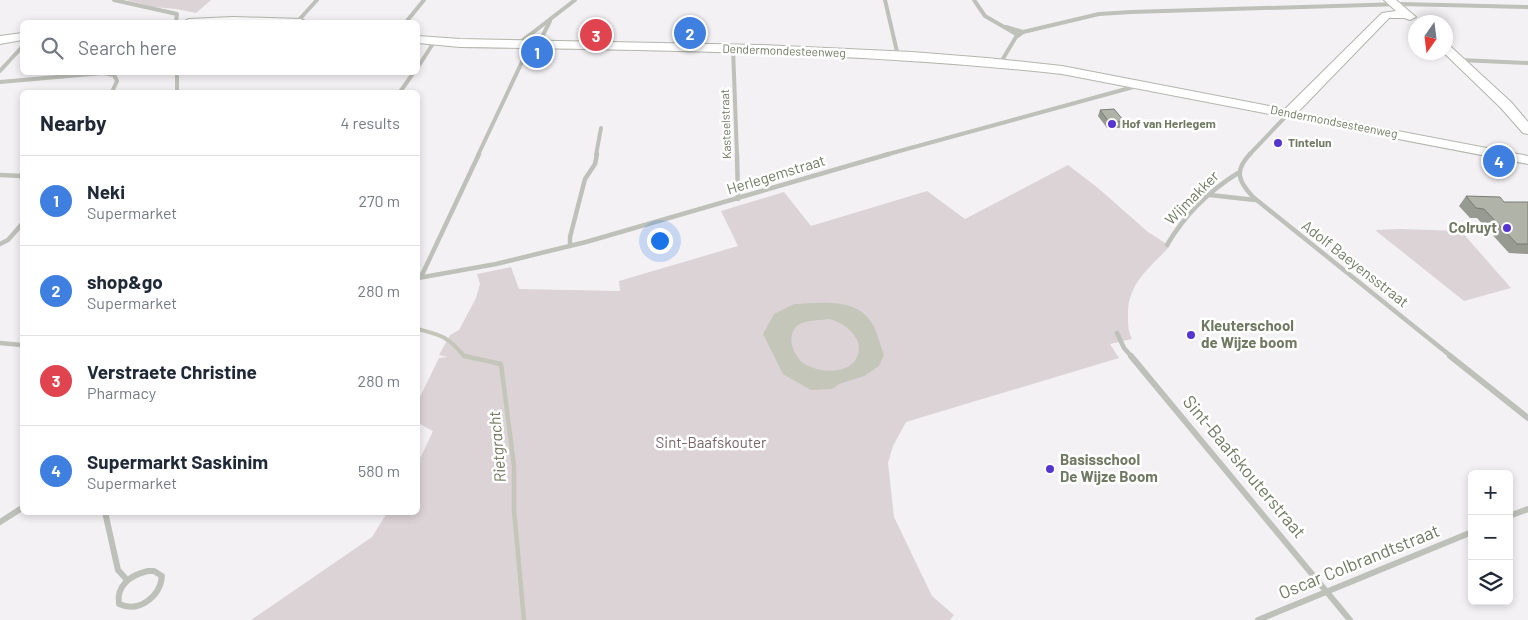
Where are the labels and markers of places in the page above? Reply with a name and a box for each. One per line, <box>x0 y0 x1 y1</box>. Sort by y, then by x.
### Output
pin: 2 <box>674 14 706 52</box>
pin: 3 <box>580 16 612 54</box>
pin: 1 <box>521 33 553 71</box>
place label: Hof van Herlegem <box>1122 116 1216 130</box>
marker: Hof van Herlegem <box>1106 118 1118 130</box>
place label: Tintelun <box>1288 135 1332 149</box>
marker: Tintelun <box>1272 137 1284 149</box>
pin: 4 <box>1483 142 1515 180</box>
place label: Colruyt <box>1449 218 1497 236</box>
marker: Colruyt <box>1501 222 1513 234</box>
place label: Kleuterschool de Wijze boom <box>1201 316 1297 351</box>
marker: Kleuterschool de Wijze boom <box>1185 329 1197 341</box>
place label: Basisschool De Wijze Boom <box>1060 450 1158 485</box>
marker: Basisschool De Wijze Boom <box>1044 463 1056 475</box>

